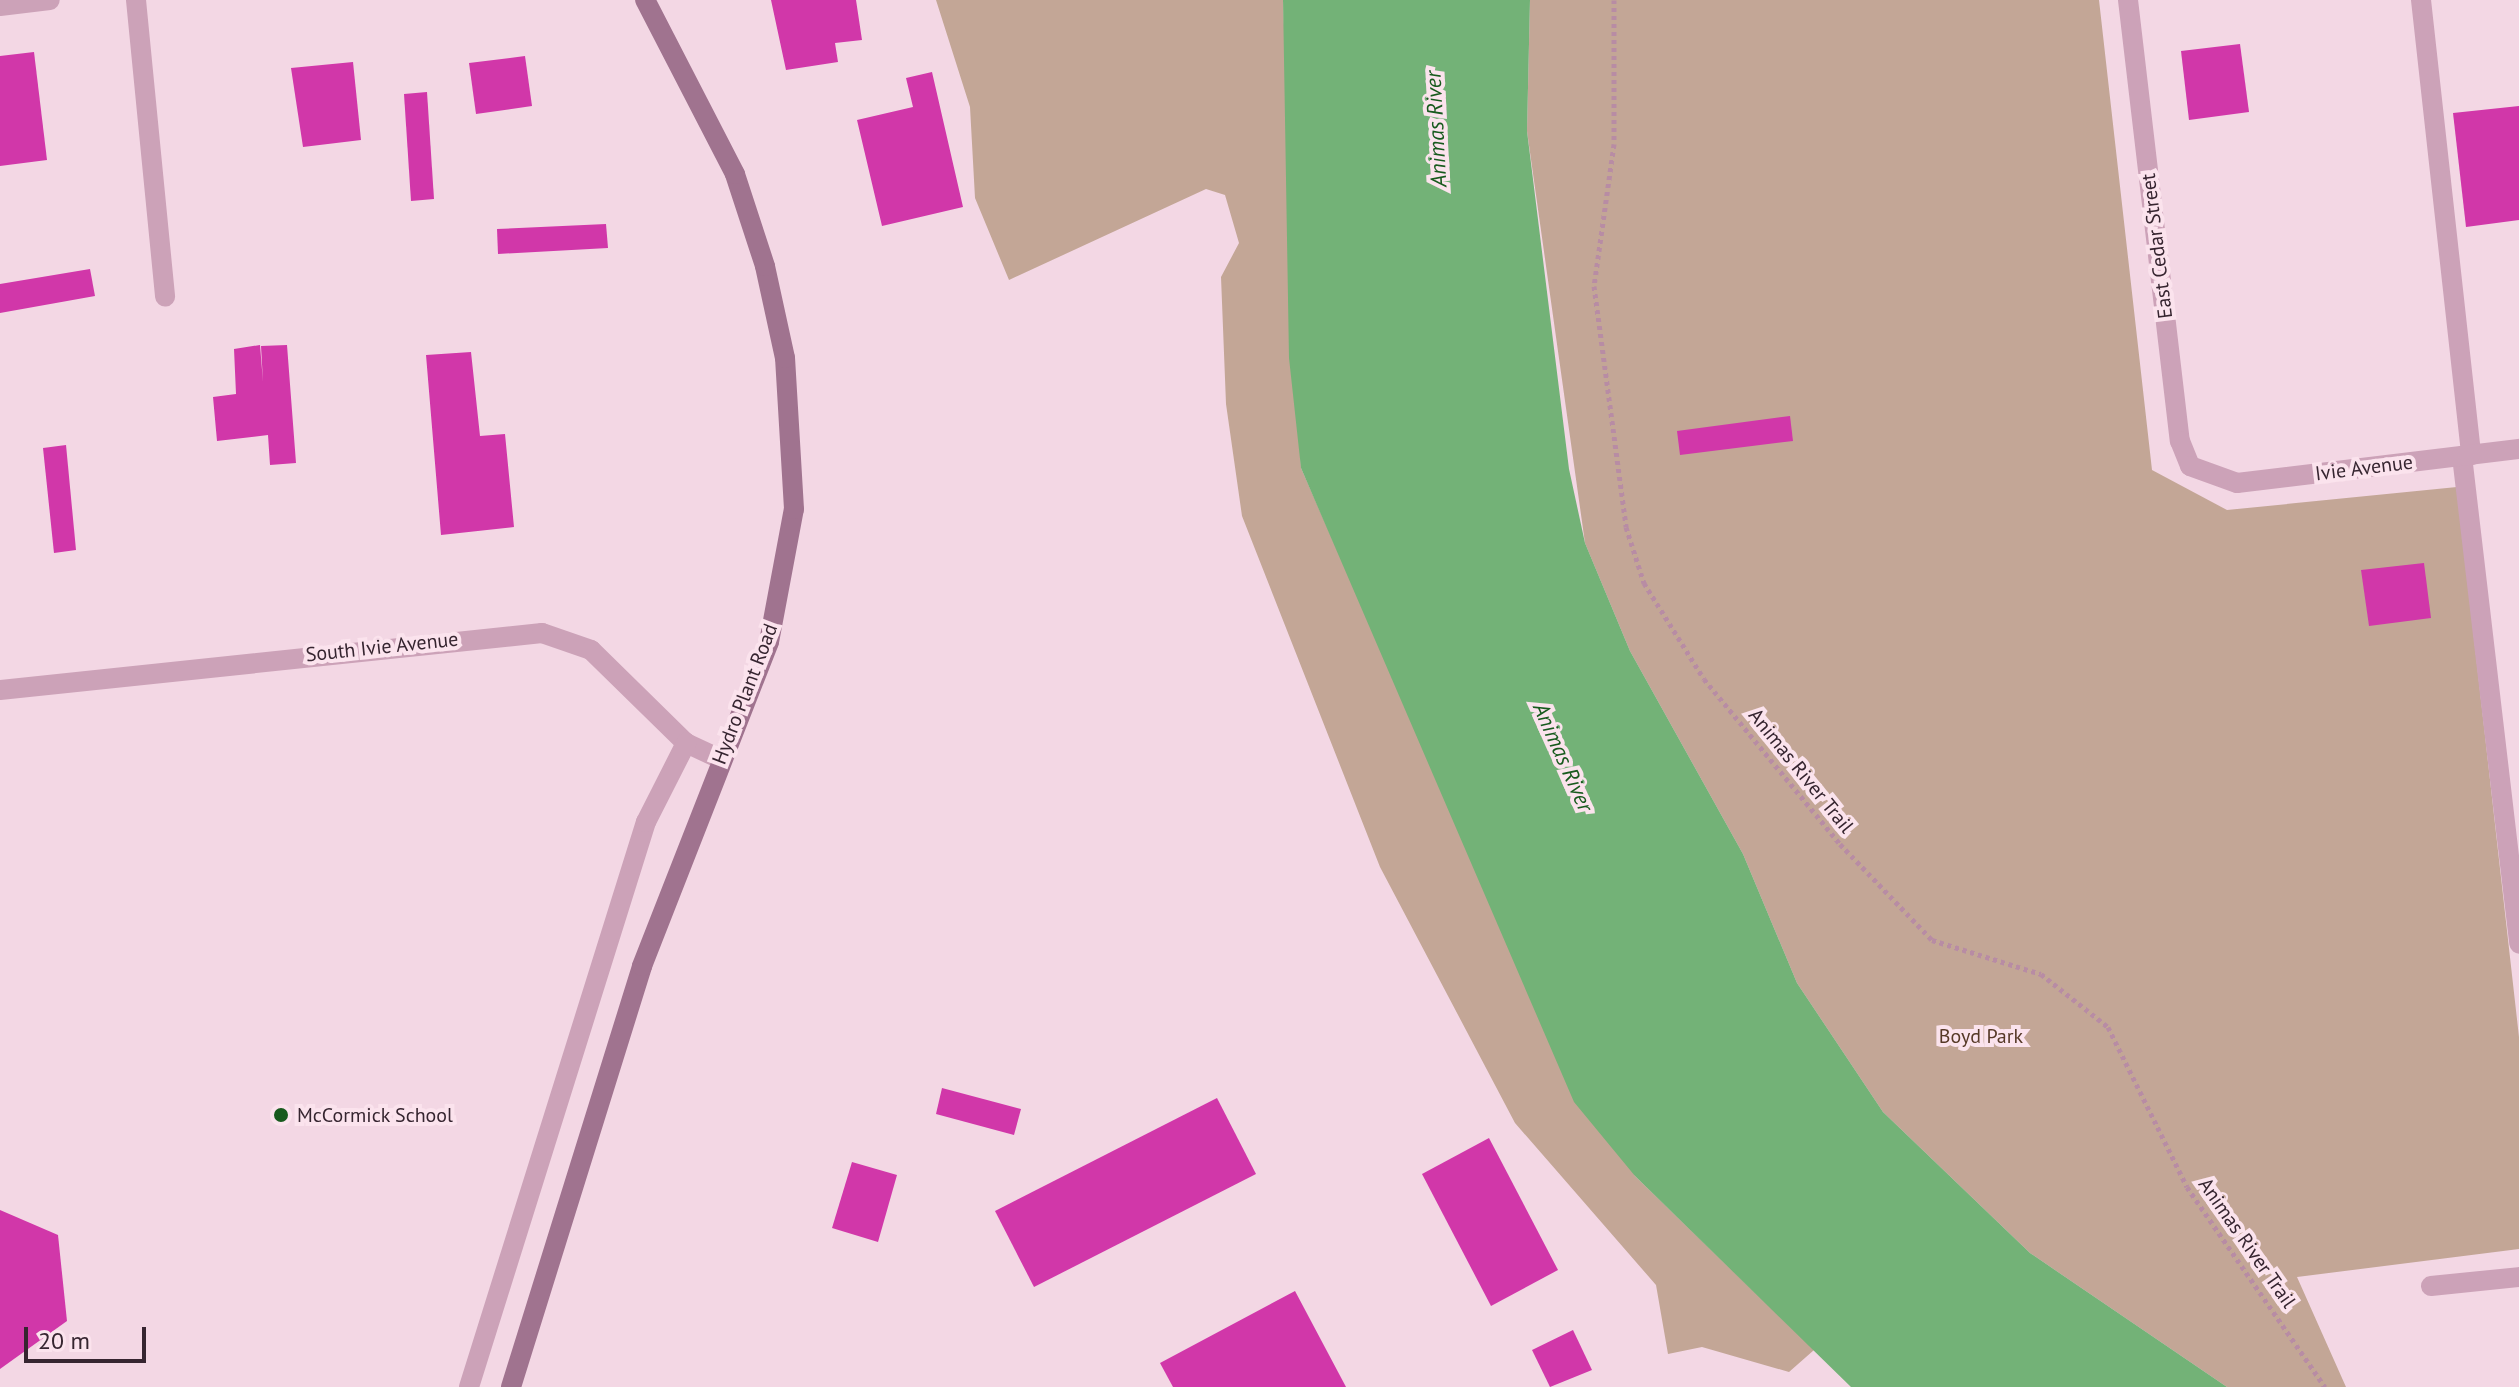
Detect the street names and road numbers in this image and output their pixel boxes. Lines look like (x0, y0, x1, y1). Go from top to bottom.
street label: East Cedar Street (2136, 172, 2178, 320)
street label: Ivie Avenue (2314, 450, 2414, 486)
street label: Hydro Plant Road (707, 620, 783, 768)
street label: South Ivie Avenue (304, 627, 460, 667)
street label: Animas River Trail (1743, 704, 1859, 838)
street label: Animas River Trail (2193, 1173, 2301, 1313)

